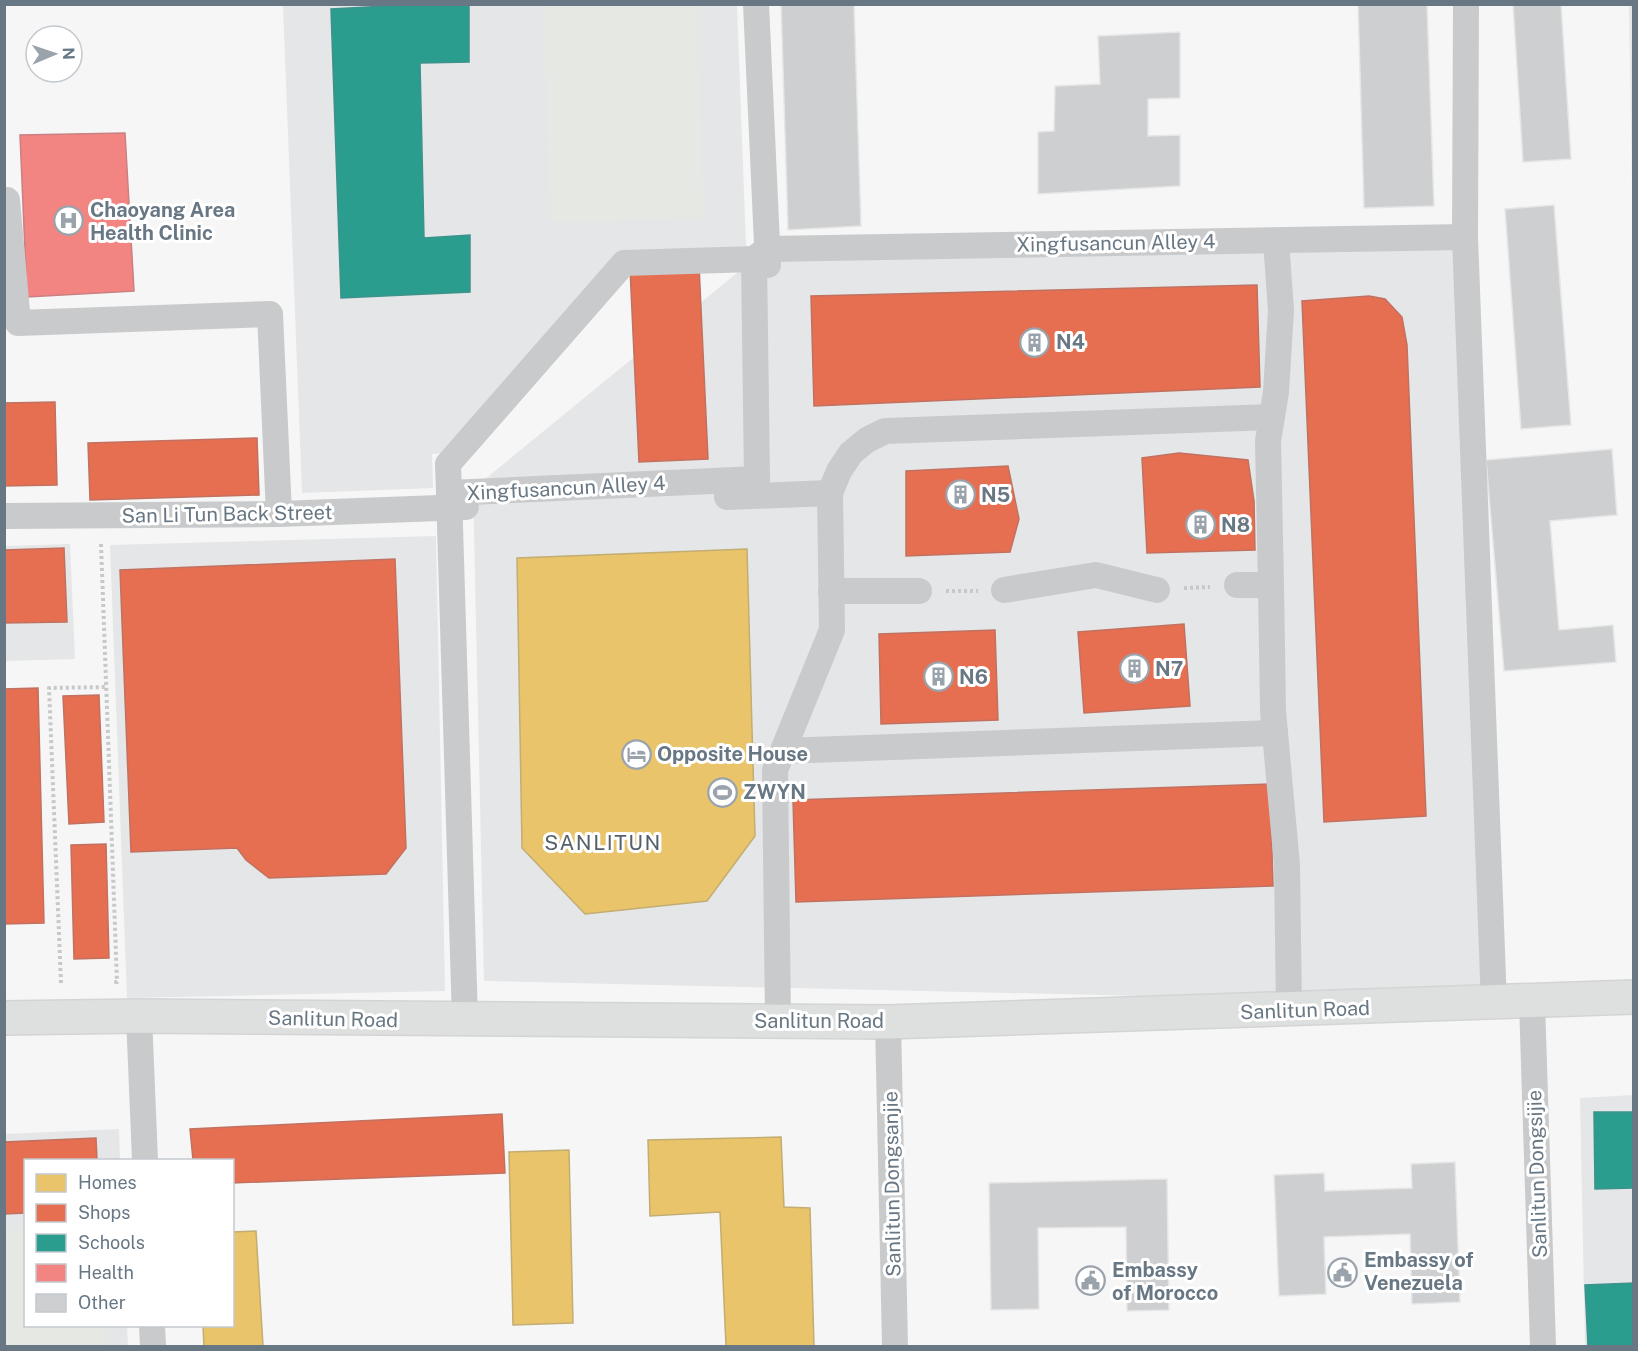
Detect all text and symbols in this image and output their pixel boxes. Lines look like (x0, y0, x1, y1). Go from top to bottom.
north arrow (24, 24, 84, 84)
text: N (59, 47, 78, 60)
place label: Chaoyang Area Health Clinic (90, 198, 235, 245)
hospital icon: Chaoyang Area Health Clinic (53, 205, 85, 237)
street label: Xingfusancun Alley 4 (1016, 229, 1216, 257)
building icon: N4 (1019, 326, 1051, 358)
place label: N4 (1056, 330, 1085, 354)
street label: Xingfusancun Alley 4 (466, 471, 666, 505)
building icon: N5 (944, 479, 976, 511)
place label: N5 (981, 483, 1010, 507)
street label: San Li Tun Back Street (121, 500, 333, 528)
building icon: N8 (1184, 509, 1216, 541)
place label: N8 (1221, 513, 1250, 537)
building icon: N7 (1118, 653, 1150, 685)
place label: N7 (1155, 657, 1183, 681)
building icon: N6 (922, 661, 954, 693)
place label: N6 (959, 665, 988, 689)
hotel icon: Opposite House (620, 738, 652, 770)
place label: Opposite House (657, 742, 808, 766)
sports icon: ZWYN (706, 776, 738, 808)
place label: ZWYN (743, 780, 806, 804)
district label: SANLITUN (544, 830, 662, 855)
street label: Sanlitun Road (1240, 996, 1370, 1024)
street label: Sanlitun Road (268, 1006, 398, 1032)
street label: Sanlitun Road (754, 1009, 884, 1033)
street label: Sanlitun Dongsijie (1522, 1090, 1552, 1258)
street label: Sanlitun Dongsanjie (878, 1091, 906, 1277)
legend (24, 1159, 234, 1327)
text: Homes (78, 1172, 137, 1193)
text: Shops (78, 1202, 130, 1223)
text: Schools (78, 1232, 145, 1253)
place label: Embassy of Venezuela (1364, 1248, 1473, 1295)
public building icon: Embassy of Venezuela (1327, 1256, 1359, 1288)
place label: Embassy of Morocco (1112, 1258, 1218, 1305)
text: Health (78, 1262, 134, 1283)
public building icon: Embassy of Morocco (1075, 1265, 1107, 1297)
text: Other (78, 1292, 126, 1313)

